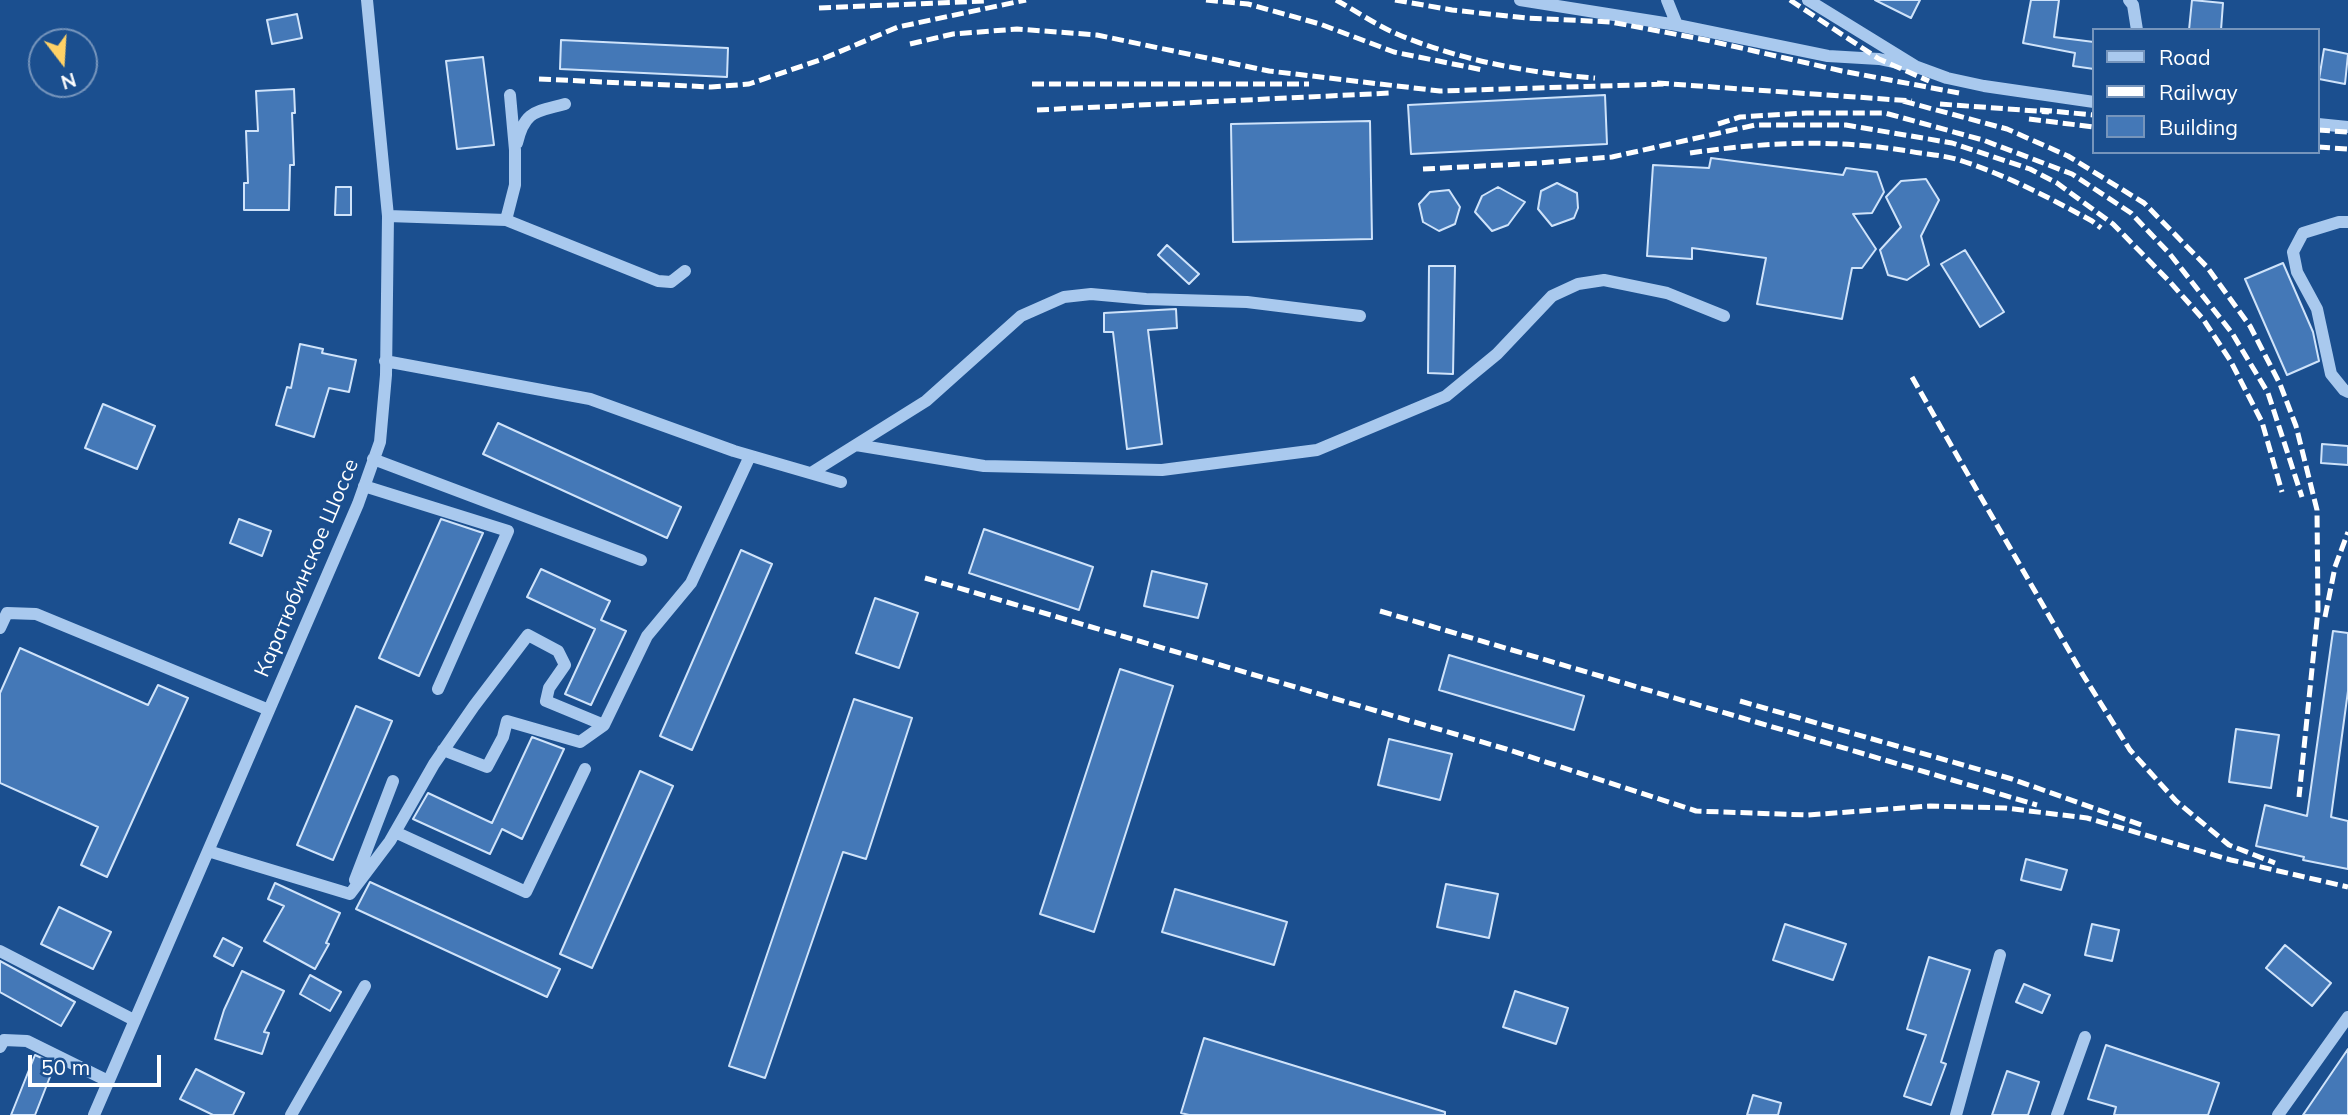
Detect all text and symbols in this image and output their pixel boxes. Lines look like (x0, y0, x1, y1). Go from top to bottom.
north arrow (28, 28, 98, 98)
legend (2092, 28, 2320, 154)
text: Road (2159, 44, 2210, 70)
text: N (58, 68, 79, 95)
text: Railway (2159, 79, 2238, 105)
text: Building (2159, 114, 2238, 140)
street label: Каратюбинское Шоссе (250, 455, 364, 681)
scale bar (32, 1042, 164, 1086)
text: 50 m (41, 1054, 90, 1080)

